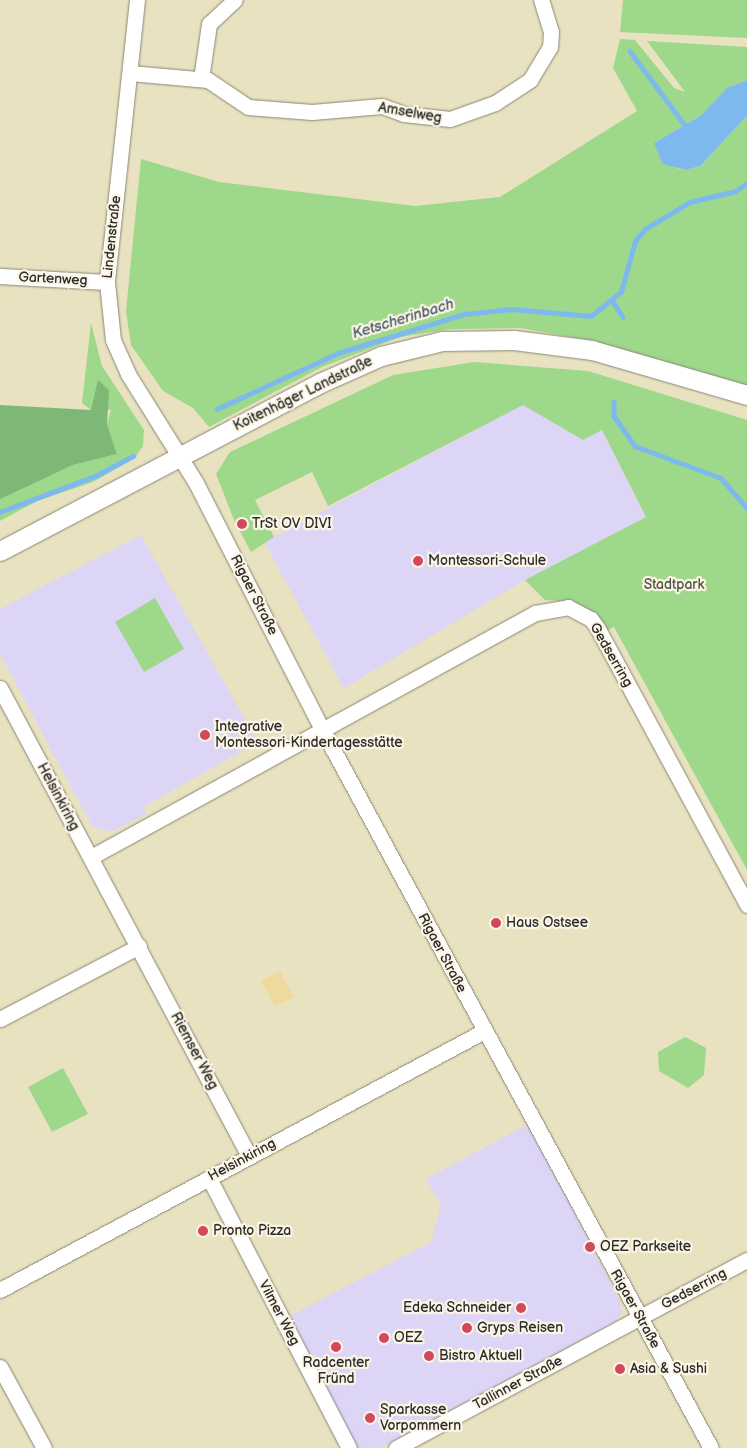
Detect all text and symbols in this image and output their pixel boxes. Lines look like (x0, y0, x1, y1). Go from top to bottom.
street label: Amselweg (377, 99, 443, 127)
street label: Lindenstraße (99, 195, 125, 279)
street label: Gartenweg (18, 269, 88, 289)
water label: Ketscherinbach (350, 295, 456, 343)
street label: Koitenhäger Landstraße (231, 353, 375, 435)
place label: TrSt OV DIVI (252, 516, 332, 532)
marker: TrSt OV DIVI (236, 518, 248, 530)
street label: Rigaer Straße (227, 552, 281, 638)
place label: Montessori-Schule (428, 553, 546, 569)
marker: Montessori-Schule (412, 555, 424, 567)
park label: Stadtpark (644, 577, 704, 593)
street label: Gedserring (586, 620, 636, 690)
place label: Integrative Montessori-Kindertagesstätte (215, 719, 402, 752)
marker: Integrative Montessori-Kindertagesstätte (199, 729, 211, 741)
street label: Helsinkiring (33, 760, 83, 834)
street label: Rigaer Straße (414, 910, 470, 996)
place label: Haus Ostsee (506, 915, 588, 931)
marker: Haus Ostsee (490, 917, 502, 929)
street label: Riemser Weg (167, 1009, 221, 1093)
street label: Helsinkiring (205, 1135, 279, 1185)
place label: Pronto Pizza (213, 1223, 291, 1239)
marker: Pronto Pizza (197, 1225, 209, 1237)
place label: OEZ Parkseite (600, 1239, 691, 1255)
marker: OEZ Parkseite (584, 1241, 596, 1253)
street label: Gedserring (659, 1265, 729, 1313)
street label: Rigaer Straße (606, 1266, 664, 1352)
street label: Vilmer Weg (255, 1277, 303, 1349)
place label: Edeka Schneider (403, 1300, 511, 1316)
marker: Edeka Schneider (515, 1302, 527, 1314)
place label: Gryps Reisen (477, 1320, 563, 1336)
marker: Gryps Reisen (461, 1322, 473, 1334)
place label: OEZ (394, 1330, 422, 1346)
marker: OEZ (378, 1332, 390, 1344)
marker: Radcenter Fründ (330, 1341, 342, 1353)
place label: Bistro Aktuell (439, 1348, 522, 1364)
marker: Bistro Aktuell (423, 1350, 435, 1362)
street label: Tallinner Straße (470, 1352, 566, 1414)
place label: Radcenter Fründ (303, 1355, 369, 1388)
place label: Asia & Sushi (630, 1361, 707, 1377)
marker: Asia & Sushi (614, 1363, 626, 1375)
place label: Sparkasse Vorpommern (380, 1402, 461, 1434)
marker: Sparkasse Vorpommern (364, 1412, 376, 1424)

